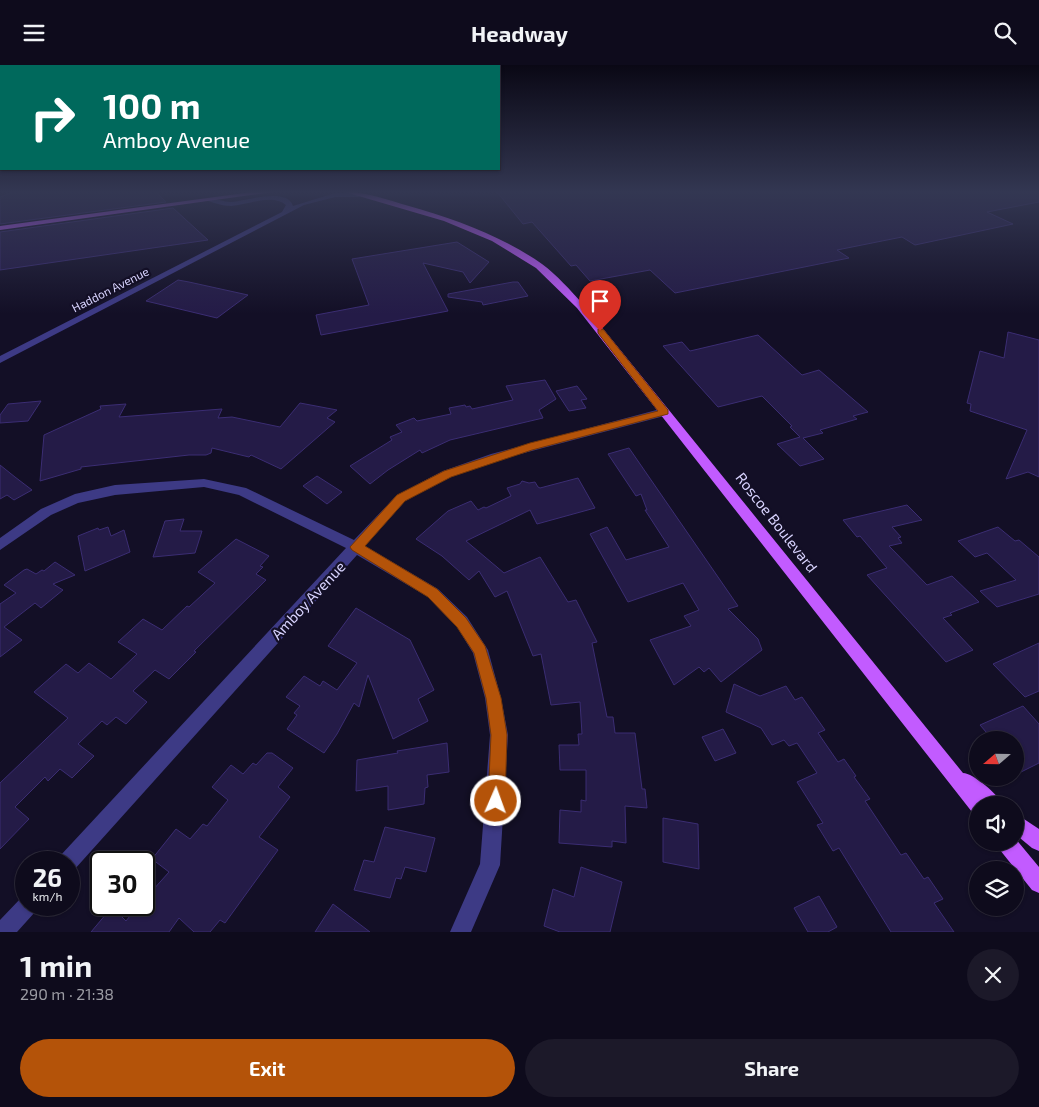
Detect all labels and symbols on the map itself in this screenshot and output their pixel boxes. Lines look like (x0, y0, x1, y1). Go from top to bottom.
street label: Haddon Avenue (69, 264, 151, 314)
pin (579, 280, 621, 331)
street label: Roscoe Boulevard (732, 468, 822, 576)
street label: Amboy Avenue (267, 557, 349, 643)
north arrow (969, 731, 1024, 786)
position arrow (469, 774, 521, 826)
speed limit sign: 30 (90, 851, 155, 916)

